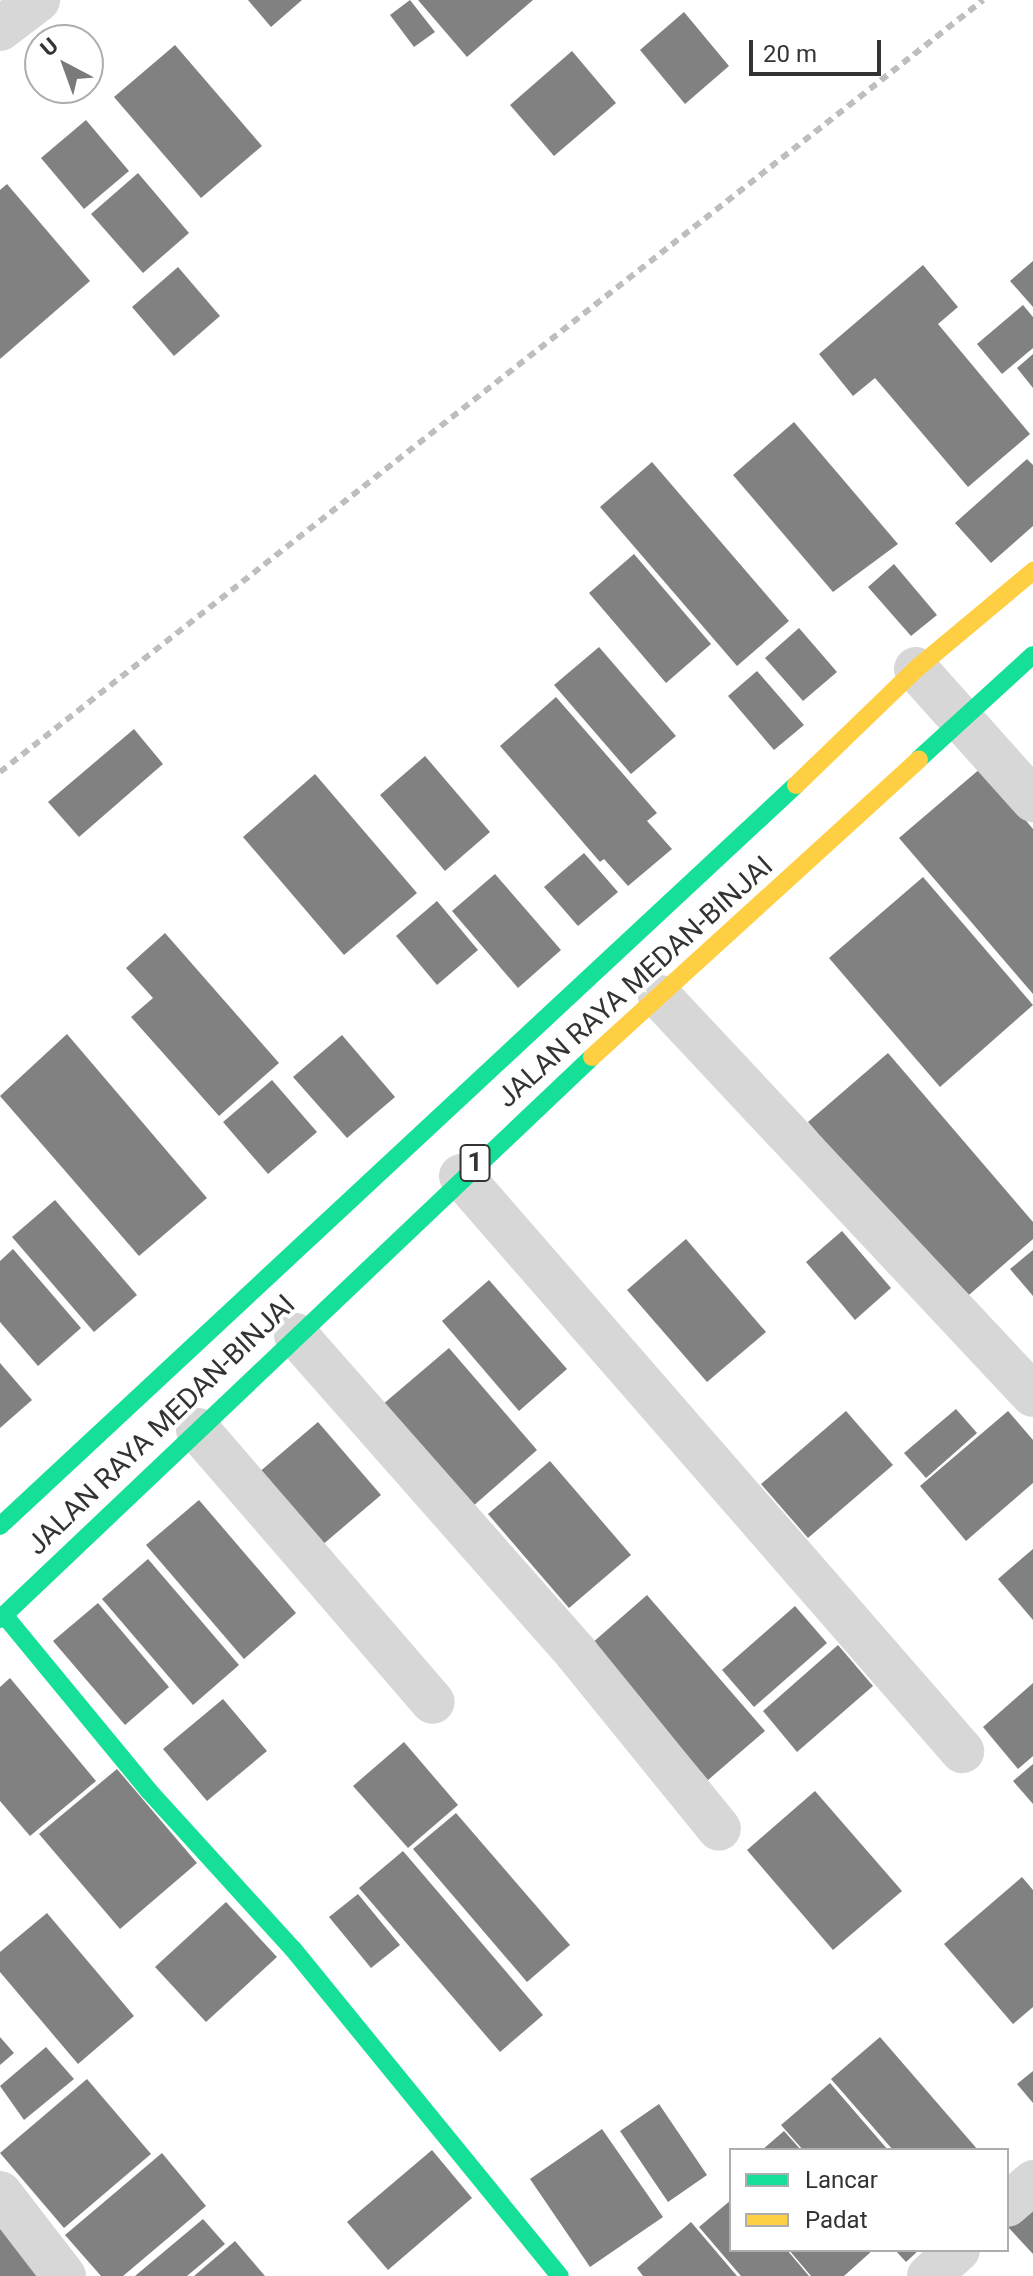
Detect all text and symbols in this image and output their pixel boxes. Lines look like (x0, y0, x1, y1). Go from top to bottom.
north arrow (24, 24, 104, 104)
scale bar (753, 24, 885, 74)
text: U (36, 33, 63, 61)
text: 20 m (763, 40, 817, 68)
street label: JALAN RAYA MEDAN-BINJAI (490, 849, 780, 1115)
road number: 1 (459, 1141, 491, 1185)
street label: JALAN RAYA MEDAN-BINJAI (20, 1288, 302, 1562)
legend (729, 2148, 1009, 2252)
text: Lancar (805, 2166, 878, 2194)
text: Padat (805, 2206, 868, 2234)

